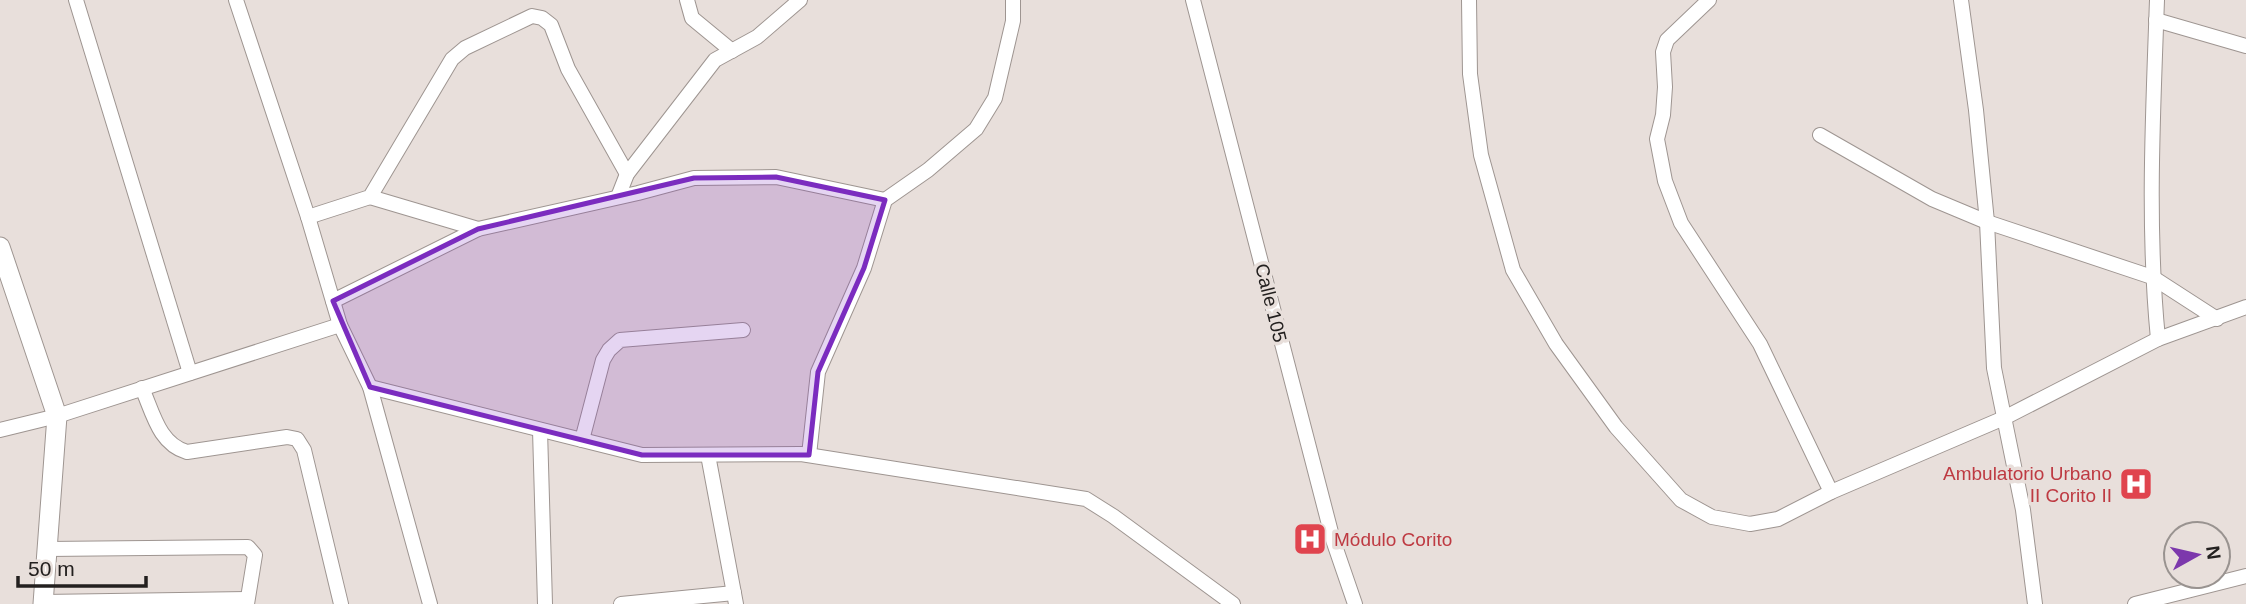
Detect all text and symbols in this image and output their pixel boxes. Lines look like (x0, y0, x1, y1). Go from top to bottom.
street label: Calle 105 (1251, 262, 1291, 344)
place label: Ambulatorio Urbano II Corito II (1943, 463, 2112, 506)
hospital icon: Ambulatorio Urbano II Corito II (2117, 465, 2155, 503)
hospital icon: Módulo Corito (1291, 520, 1329, 558)
north arrow (2162, 520, 2232, 590)
place label: Módulo Corito (1334, 529, 1452, 550)
scale bar (18, 544, 145, 588)
text: N (2202, 544, 2225, 561)
text: 50 m (28, 557, 75, 580)

